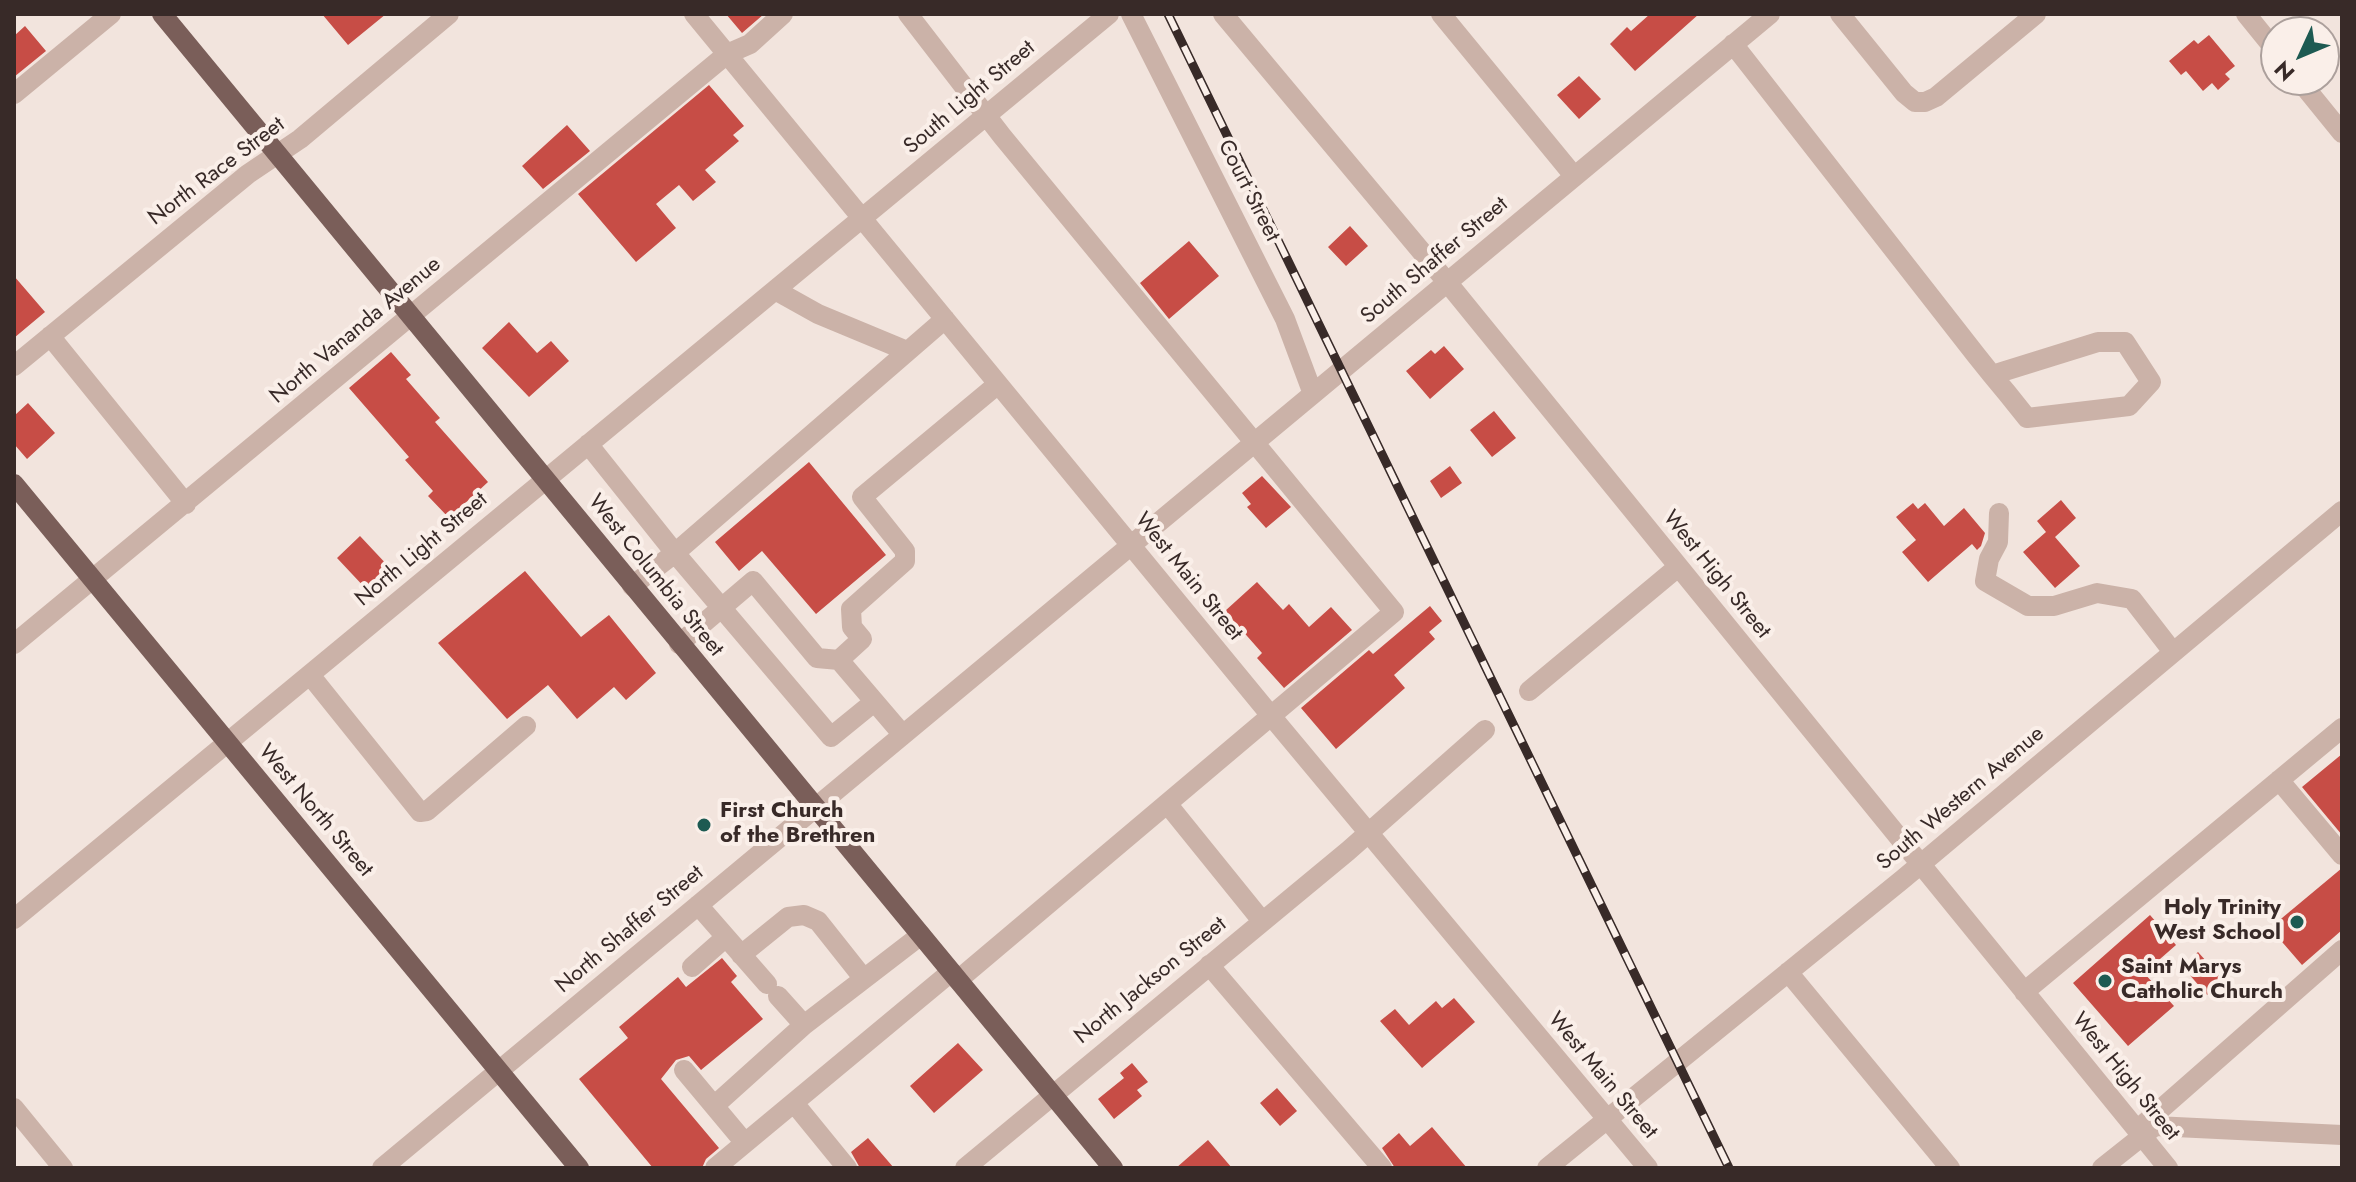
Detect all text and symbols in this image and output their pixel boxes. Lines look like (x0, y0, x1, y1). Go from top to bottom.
north arrow (2260, 16, 2340, 96)
street label: South Light Street (899, 35, 1041, 161)
text: N (2267, 54, 2302, 89)
street label: North Race Street (144, 112, 290, 232)
street label: Court Street (1211, 136, 1285, 246)
street label: South Shaffer Street (1356, 192, 1514, 330)
street label: North Vananda Avenue (265, 252, 447, 410)
street label: North Light Street (351, 487, 493, 613)
street label: West Columbia Street (582, 490, 728, 662)
street label: West High Street (1656, 506, 1776, 644)
street label: West Main Street (1128, 508, 1248, 646)
street label: South Western Avenue (1872, 721, 2050, 877)
street label: West North Street (252, 739, 378, 883)
place label: First Church of the Brethren (720, 799, 875, 850)
marker: First Church of the Brethren (695, 816, 713, 834)
street label: North Shaffer Street (551, 861, 709, 999)
place label: Holy Trinity West School (2154, 896, 2281, 948)
street label: North Jackson Street (1070, 912, 1232, 1050)
marker: Holy Trinity West School (2288, 913, 2306, 931)
place label: Saint Marys Catholic Church (2121, 955, 2283, 1006)
marker: Saint Marys Catholic Church (2096, 972, 2114, 990)
street label: West Main Street (1541, 1007, 1663, 1145)
street label: West High Street (2065, 1008, 2185, 1146)

